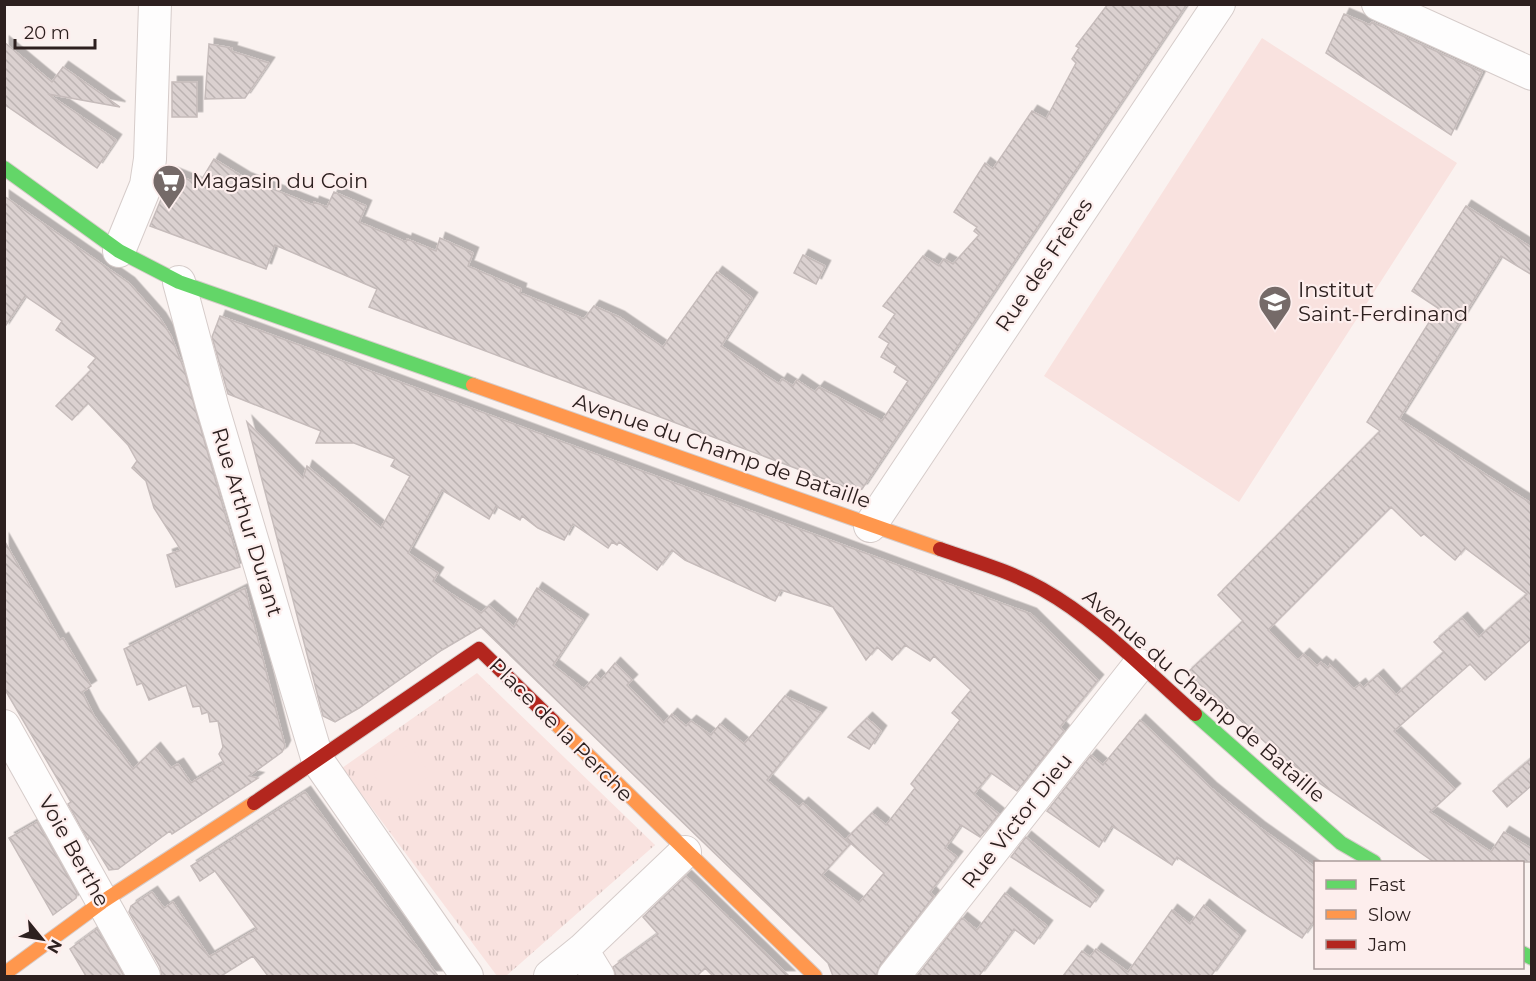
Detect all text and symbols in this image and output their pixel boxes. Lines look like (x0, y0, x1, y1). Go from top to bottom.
scale bar (15, 12, 94, 50)
text: 20 m (24, 22, 70, 44)
supermarket icon: Magasin du Coin (151, 163, 187, 210)
place label: Magasin du Coin (192, 168, 368, 193)
street label: Rue des Frères (990, 193, 1097, 336)
place label: Institut Saint-Ferdinand (1298, 277, 1468, 326)
school or university icon: Institut Saint-Ferdinand (1257, 284, 1293, 331)
street label: Avenue du Champ de Bataille (570, 388, 874, 513)
street label: Rue Arthur Durant (207, 424, 288, 619)
street label: Avenue du Champ de Bataille (1078, 584, 1331, 808)
street label: Place de la Perche (484, 653, 638, 807)
street label: Rue Victor Dieu (956, 748, 1077, 893)
street label: Voie Berthe (34, 791, 115, 911)
legend (1314, 861, 1524, 969)
text: Fast (1368, 874, 1406, 896)
text: Slow (1368, 904, 1411, 926)
north arrow (12, 909, 72, 969)
text: Jam (1367, 934, 1407, 956)
text: N (43, 936, 66, 957)

